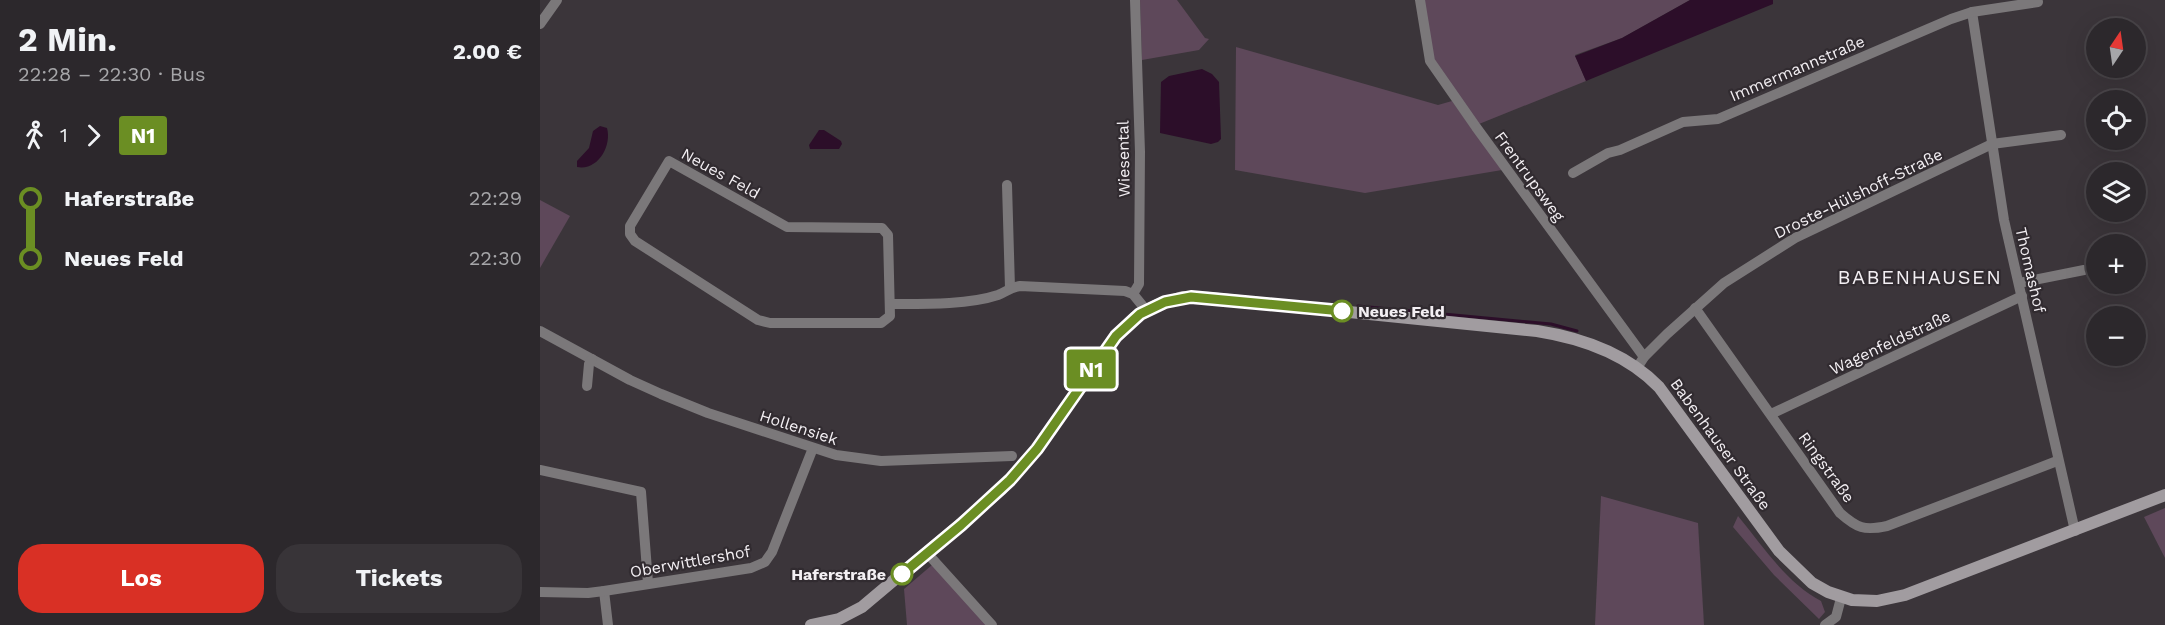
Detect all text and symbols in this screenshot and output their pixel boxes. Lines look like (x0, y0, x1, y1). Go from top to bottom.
north arrow (2086, 18, 2146, 78)
map controls (2086, 18, 2146, 366)
text: 2 Min. (18, 20, 117, 59)
street label: Immermannstraße (1727, 31, 1867, 105)
text: 2.00 € (453, 39, 522, 64)
text: 22:28 – 22:30 · Bus (18, 62, 206, 86)
button: locate (2086, 90, 2146, 150)
icon: walk (18, 119, 51, 152)
icon: forward (77, 119, 110, 152)
street label: Wiesental (1113, 120, 1134, 198)
text: 1 (60, 123, 68, 147)
text: N1 (131, 123, 155, 148)
street label: Frentrupsweg (1491, 128, 1569, 225)
street label: Neues Feld (678, 144, 763, 203)
street label: Droste-Hülshoff-Straße (1771, 144, 1945, 242)
button: layers (2086, 162, 2146, 222)
text: Haferstraße (64, 186, 194, 211)
text: 22:29 (469, 186, 522, 210)
street label: Thomashof (2011, 225, 2050, 315)
button: + (2086, 234, 2146, 294)
text: Neues Feld (64, 246, 183, 271)
text: 22:30 (469, 246, 522, 270)
district label: BABENHAUSEN (1838, 265, 2002, 289)
marker: Neues Feld (1331, 300, 1353, 322)
place label: Neues Feld (1358, 302, 1445, 321)
street label: Wagenfeldstraße (1827, 306, 1954, 379)
button: − (2086, 306, 2146, 366)
line badge: N1 (1064, 350, 1118, 388)
text: N1 (1079, 357, 1103, 382)
street label: Babenhauser Straße (1666, 375, 1775, 514)
street label: Hollensiek (757, 406, 840, 449)
street label: Ringstraße (1795, 428, 1859, 506)
street label: Oberwittlershof (628, 541, 753, 581)
button: Los (18, 544, 264, 613)
button: Tickets (276, 544, 522, 613)
marker: Haferstraße (891, 563, 913, 585)
place label: Haferstraße (791, 565, 886, 584)

